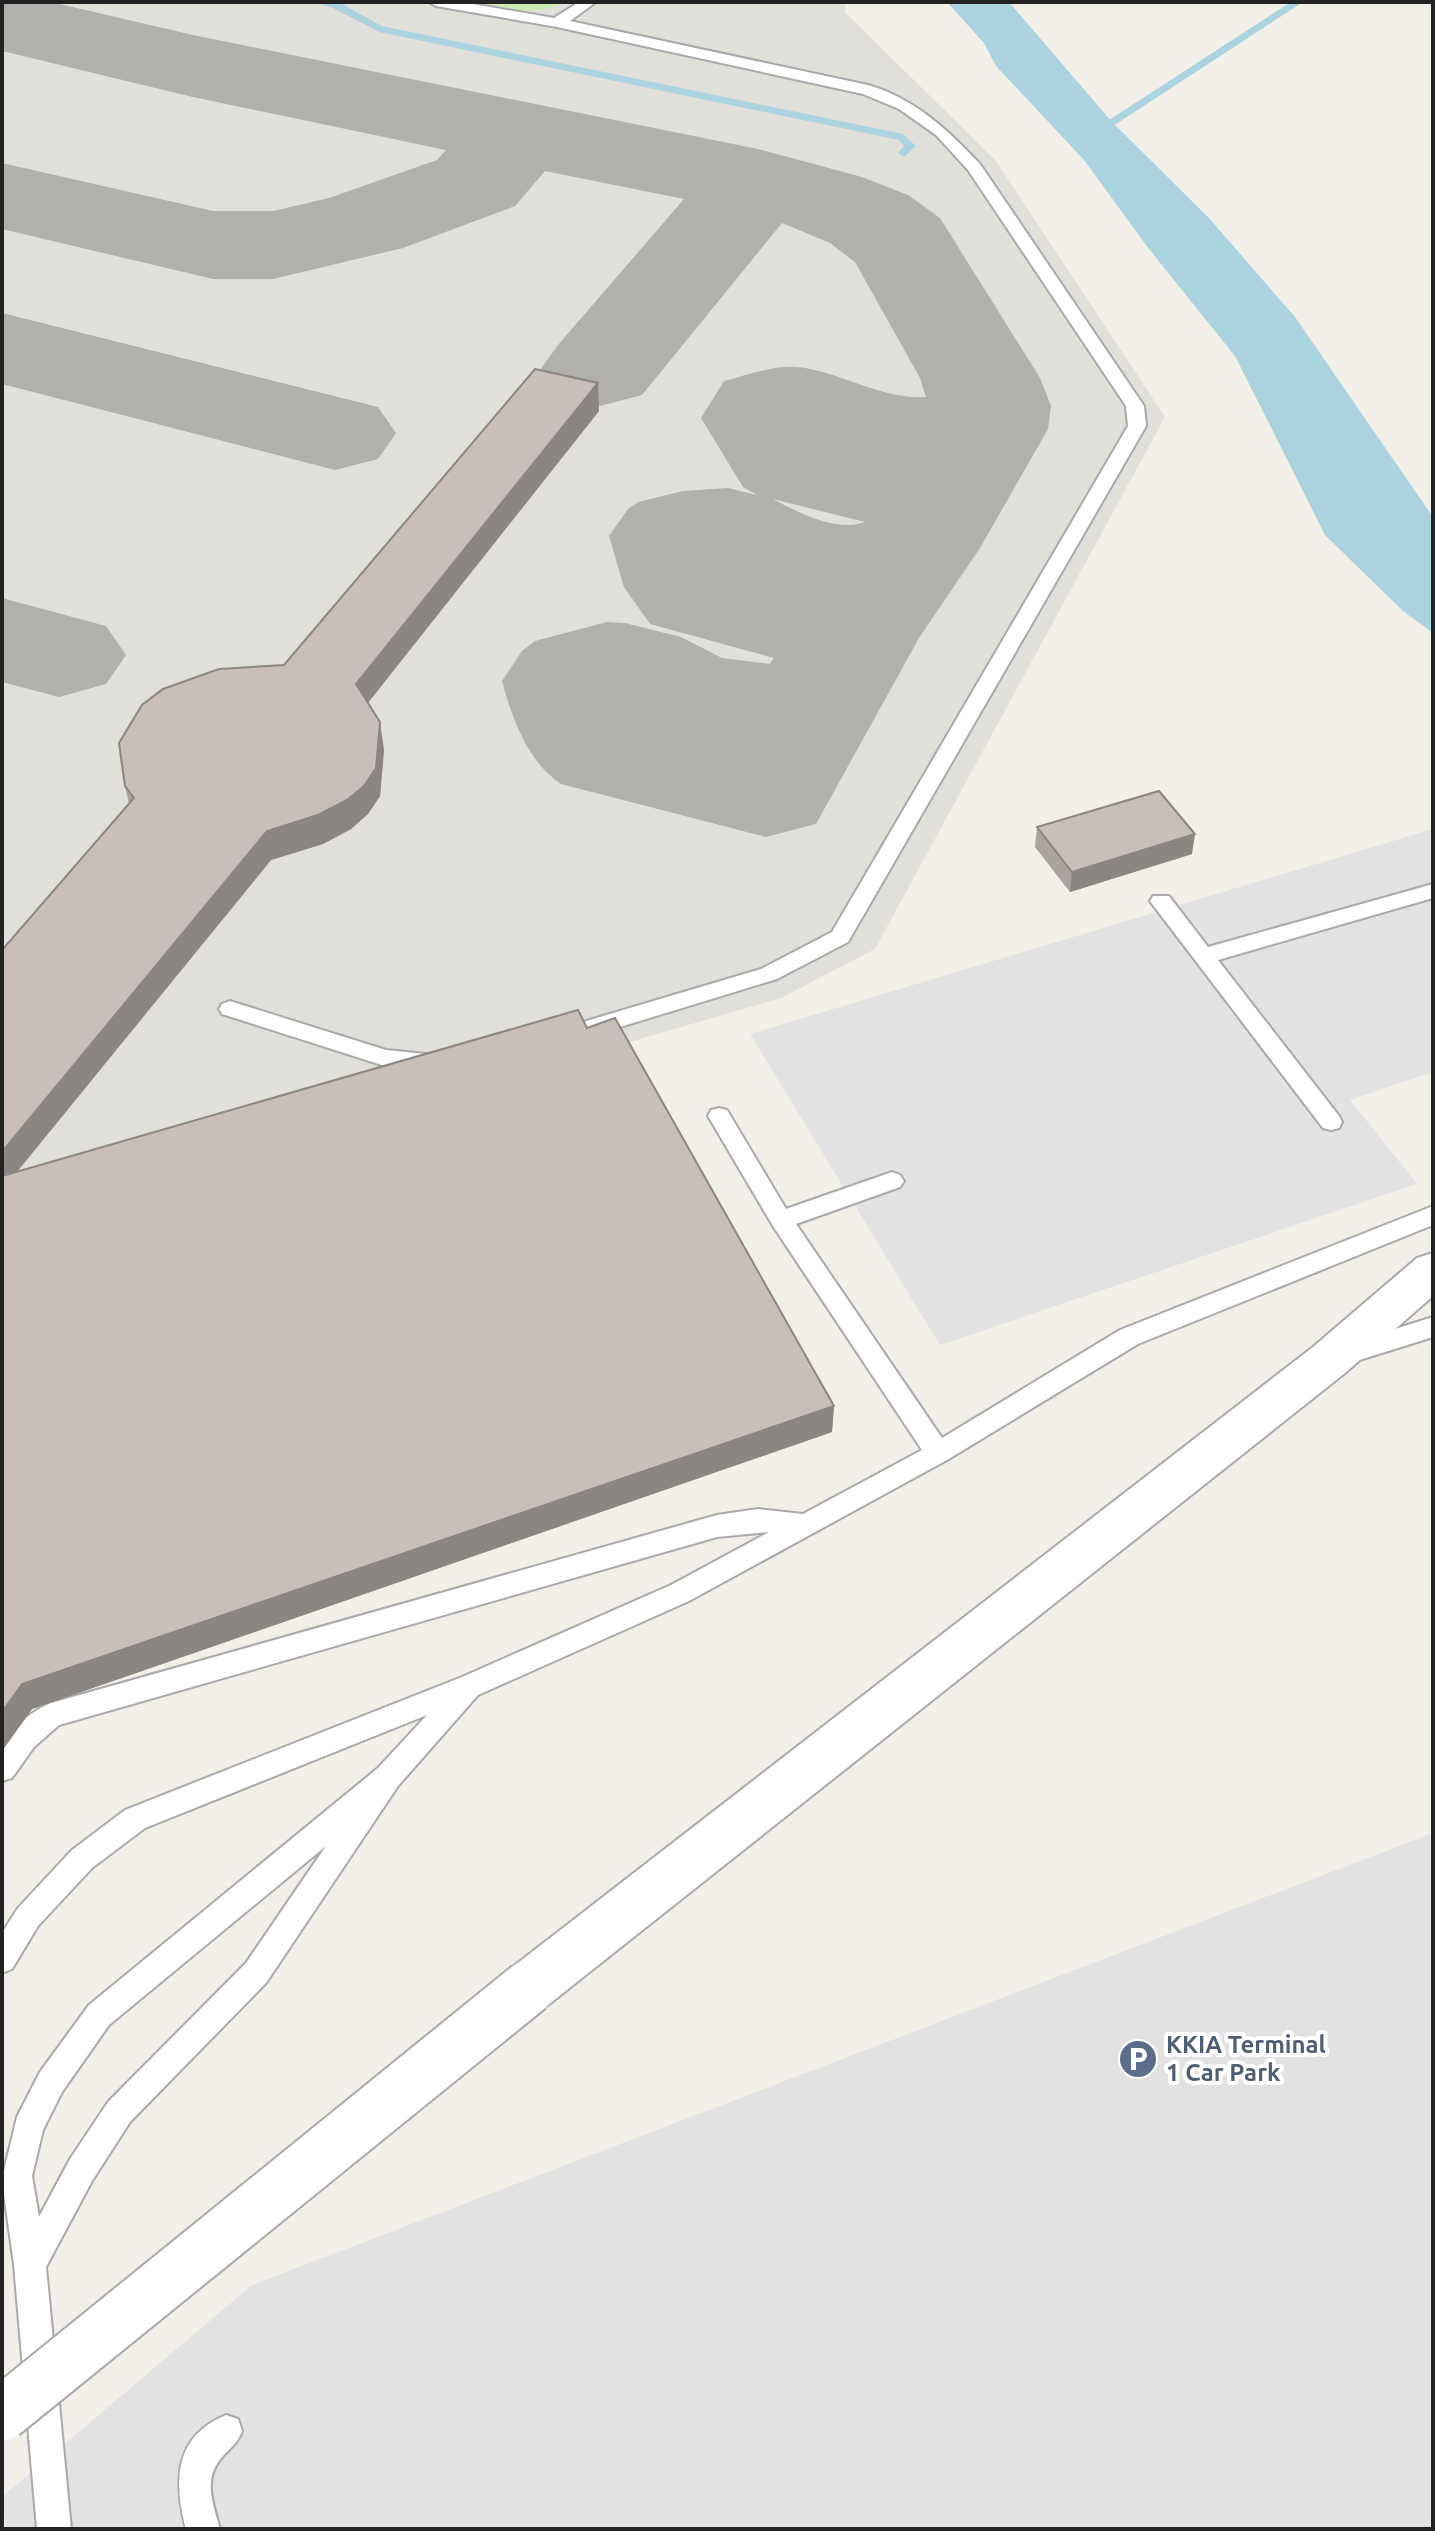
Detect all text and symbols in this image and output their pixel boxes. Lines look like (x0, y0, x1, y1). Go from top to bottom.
place label: KKIA Terminal 1 Car Park (1166, 2031, 1326, 2086)
parking icon: KKIA Terminal 1 Car Park (1117, 2038, 1159, 2080)

